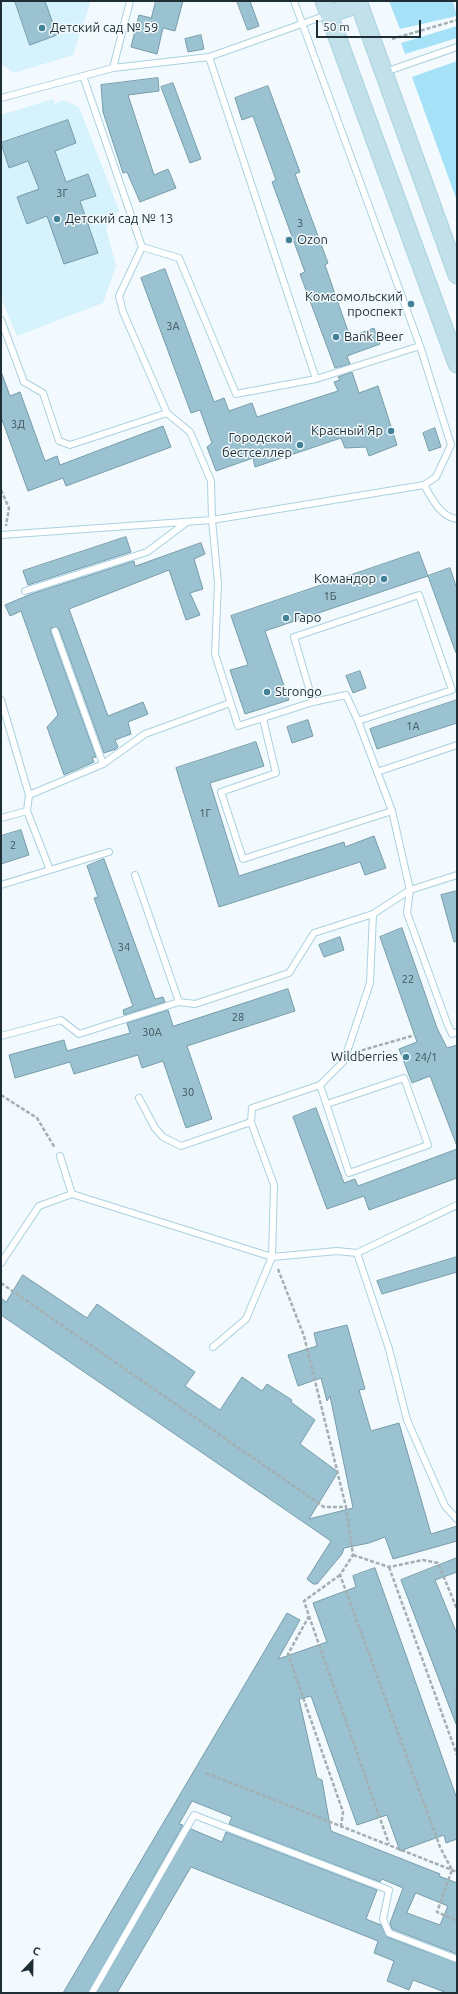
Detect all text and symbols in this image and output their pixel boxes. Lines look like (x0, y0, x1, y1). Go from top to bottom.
scale bar (318, 12, 423, 38)
place label: Детский сад № 59 (50, 20, 158, 36)
text: 50 m (323, 20, 350, 33)
marker: Детский сад № 59 (37, 23, 47, 33)
house number: 3Г (56, 186, 68, 200)
place label: Детский сад № 13 (65, 211, 173, 227)
marker: Детский сад № 13 (52, 214, 62, 224)
house number: 3 (297, 216, 303, 230)
place label: Ozon (297, 232, 328, 248)
marker: Ozon (284, 235, 294, 245)
place label: Комсомольский проспект (305, 289, 403, 320)
marker: Комсомольский проспект (406, 299, 416, 309)
house number: 3А (166, 319, 180, 333)
place label: Bank Beer (344, 329, 403, 345)
marker: Bank Beer (331, 332, 341, 342)
house number: 3Д (11, 417, 25, 431)
place label: Красный Яр (311, 423, 383, 439)
marker: Красный Яр (386, 426, 396, 436)
place label: Городской бестселлер (222, 430, 292, 461)
marker: Городской бестселлер (295, 440, 305, 450)
place label: Командор (314, 571, 376, 587)
marker: Командор (379, 574, 389, 584)
house number: 1Б (324, 589, 336, 603)
place label: Гаро (294, 610, 321, 626)
marker: Гаро (281, 613, 291, 623)
place label: Strongo (275, 684, 322, 700)
marker: Strongo (262, 687, 272, 697)
house number: 1А (406, 719, 420, 733)
house number: 1Г (199, 806, 211, 820)
house number: 2 (10, 838, 16, 852)
house number: 34 (118, 940, 130, 954)
house number: 22 (402, 972, 414, 986)
house number: 28 (232, 1010, 244, 1024)
house number: 30А (142, 1025, 162, 1039)
place label: Wildberries (331, 1049, 398, 1065)
house number: 24/1 (415, 1050, 437, 1064)
marker: Wildberries (401, 1052, 411, 1062)
house number: 30 (182, 1085, 194, 1099)
north arrow (12, 1942, 52, 1982)
text: С (31, 1944, 42, 1958)

